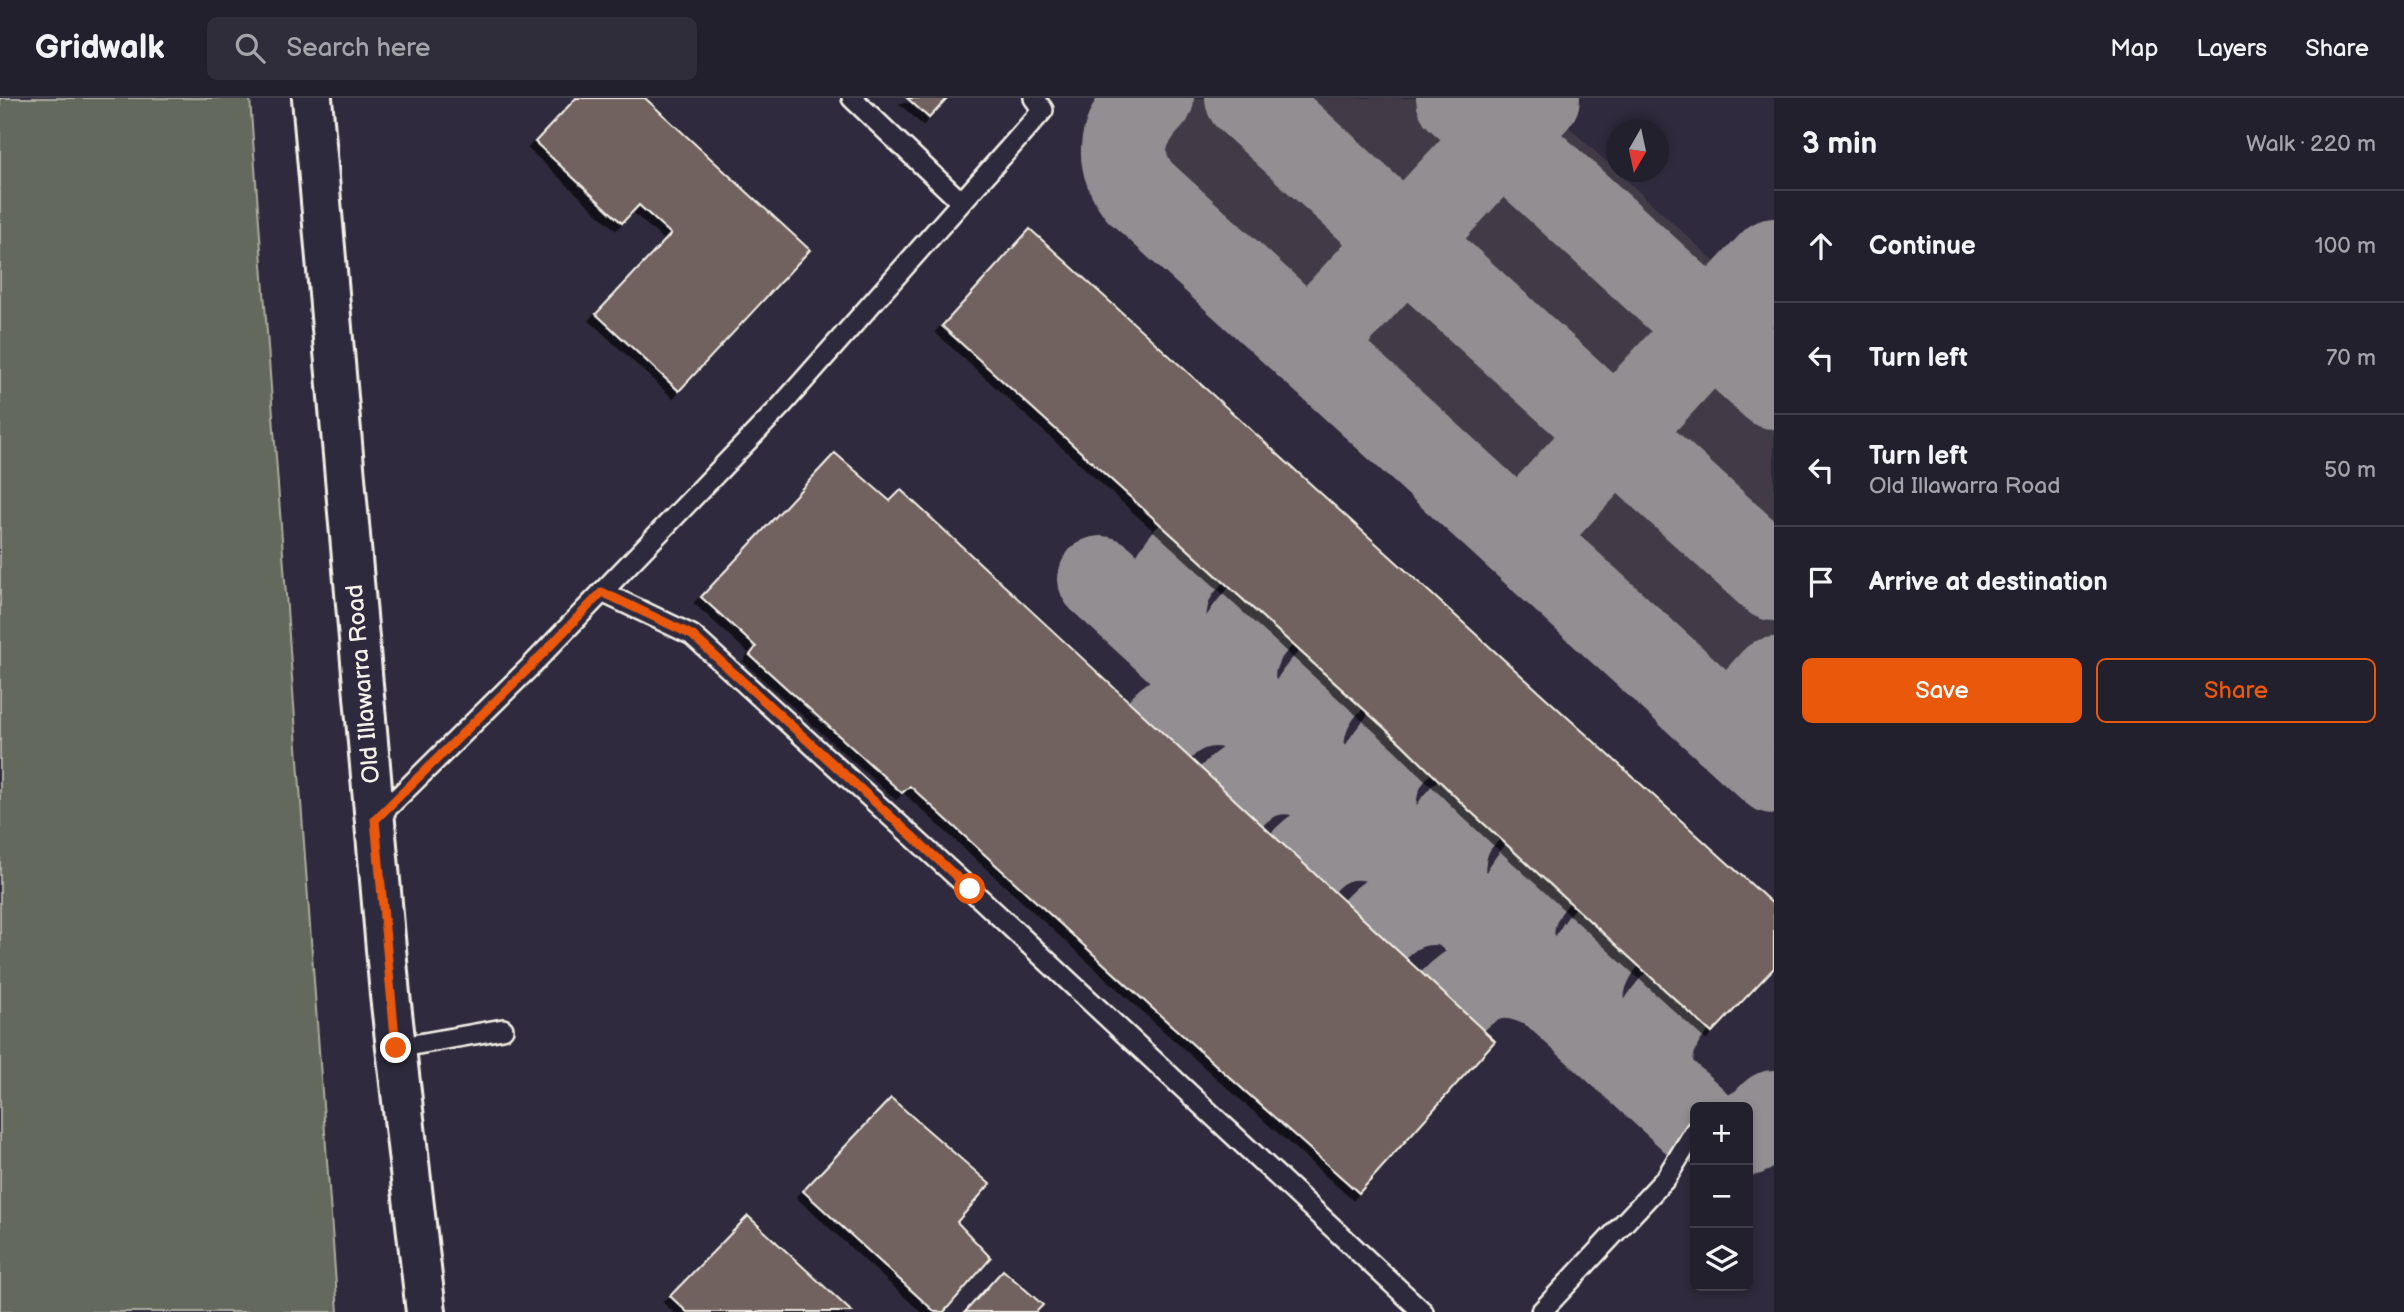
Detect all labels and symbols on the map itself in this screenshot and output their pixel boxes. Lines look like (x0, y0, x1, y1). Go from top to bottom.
north arrow (1606, 119, 1669, 182)
street label: Old Illawarra Road (340, 583, 386, 785)
route start (954, 873, 985, 904)
route end (380, 1032, 411, 1063)

